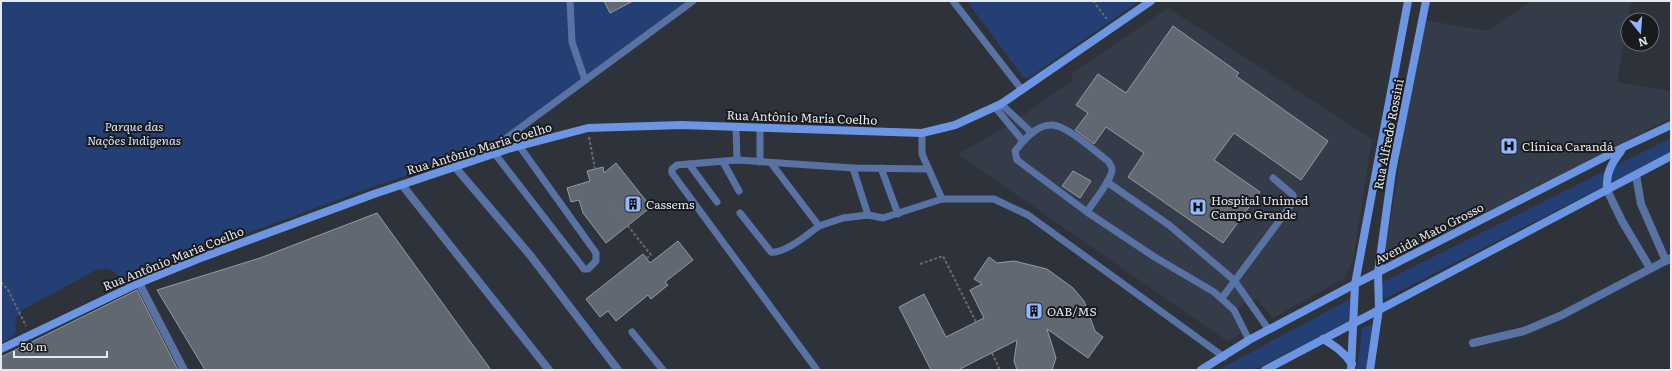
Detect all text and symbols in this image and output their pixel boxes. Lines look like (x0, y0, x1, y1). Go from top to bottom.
north arrow (1620, 12, 1660, 52)
text: N (1636, 34, 1650, 52)
street label: Rua Alfredo Rossini (1368, 77, 1408, 191)
street label: Rua Antônio Maria Coelho (726, 105, 878, 129)
park label: Parque das Nações Indígenas (87, 117, 181, 149)
street label: Rua Antônio Maria Coelho (404, 117, 554, 179)
hospital icon: Clínica Carandá (1499, 136, 1519, 156)
place label: Clínica Carandá (1522, 137, 1614, 155)
place label: Hospital Unimed Campo Grande (1211, 191, 1309, 223)
building icon: Cassems (623, 194, 643, 214)
place label: Cassems (646, 195, 695, 213)
hospital icon: Hospital Unimed Campo Grande (1188, 197, 1208, 217)
street label: Avenida Mato Grosso (1371, 198, 1487, 268)
street label: Rua Antônio Maria Coelho (100, 221, 246, 295)
building icon: OAB/MS (1024, 301, 1044, 321)
place label: OAB/MS (1047, 302, 1097, 320)
scale bar (14, 333, 107, 359)
text: 50 m (20, 337, 47, 355)

